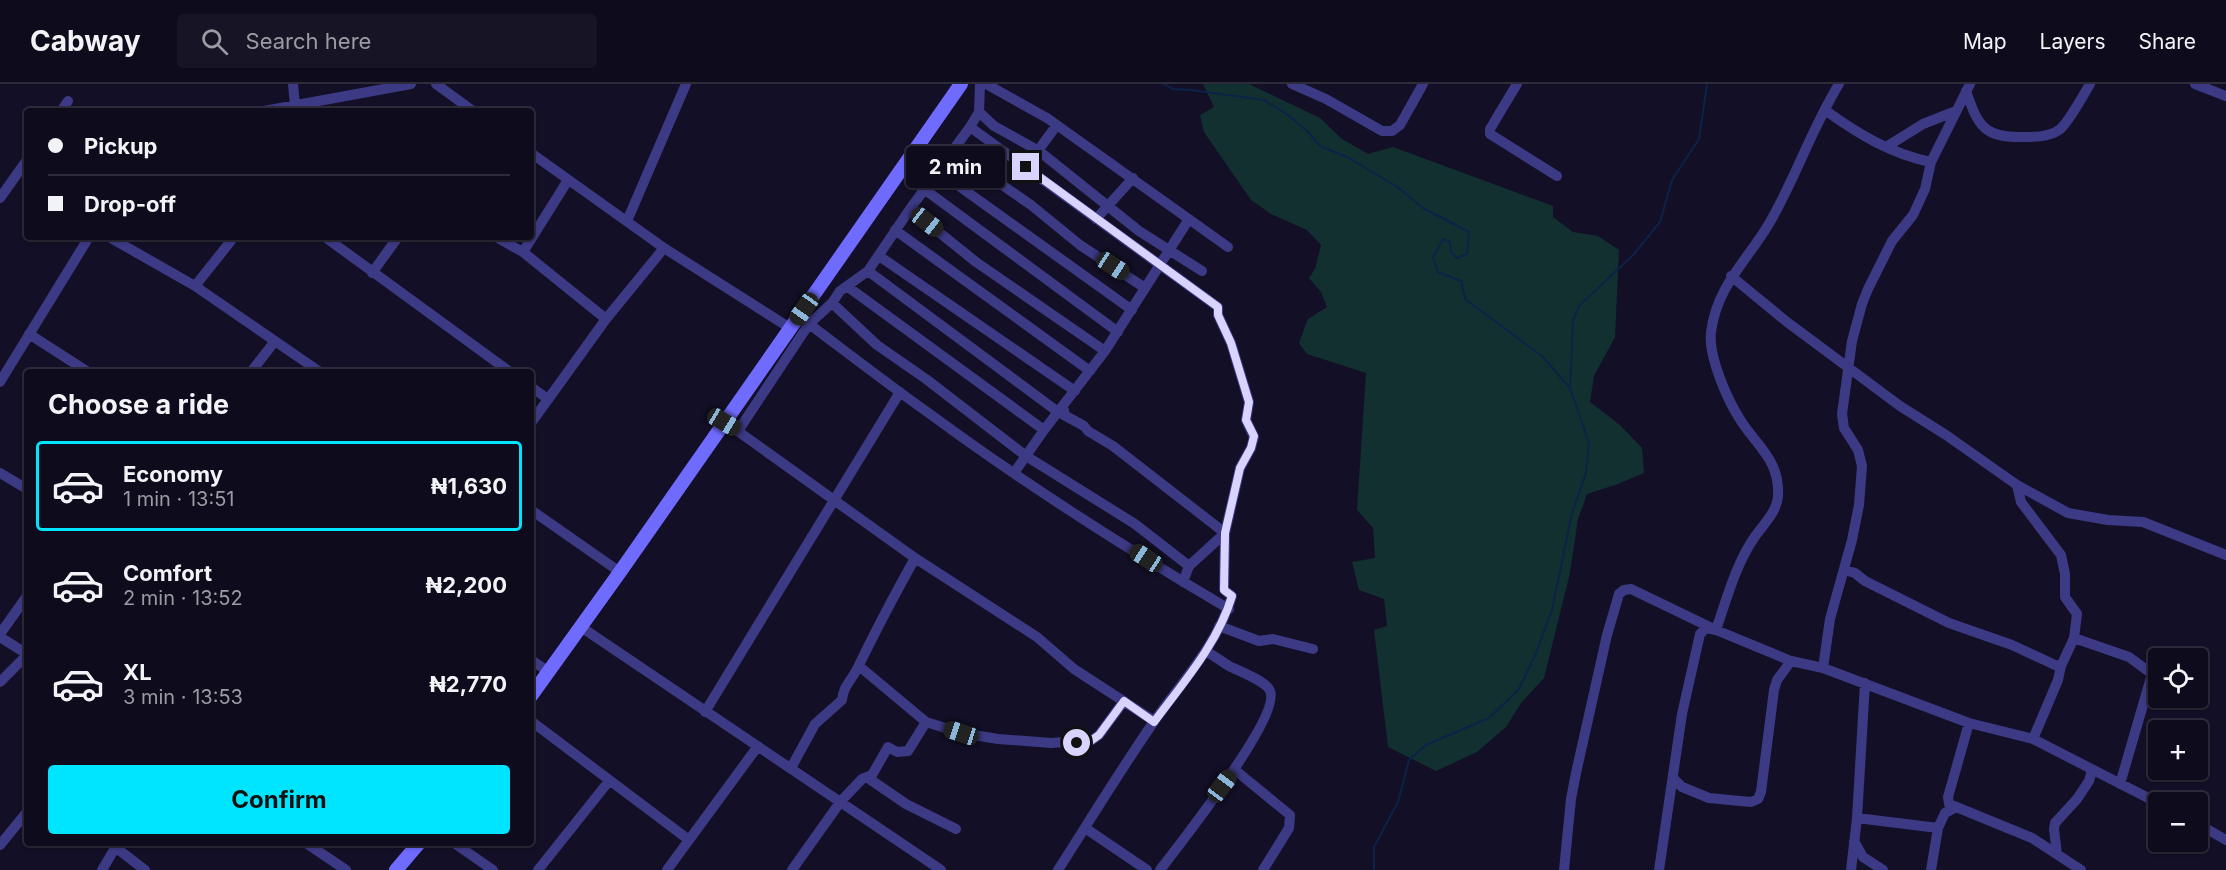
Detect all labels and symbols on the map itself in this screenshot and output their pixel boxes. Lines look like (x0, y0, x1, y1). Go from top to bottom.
callout: 2 min (906, 146, 1005, 188)
route end (1012, 153, 1039, 180)
car (907, 204, 947, 240)
car (1093, 249, 1133, 283)
car (786, 289, 822, 329)
car (704, 405, 744, 439)
car (1126, 541, 1166, 575)
car (941, 719, 981, 747)
route start (1063, 729, 1090, 756)
car (1204, 766, 1240, 806)

